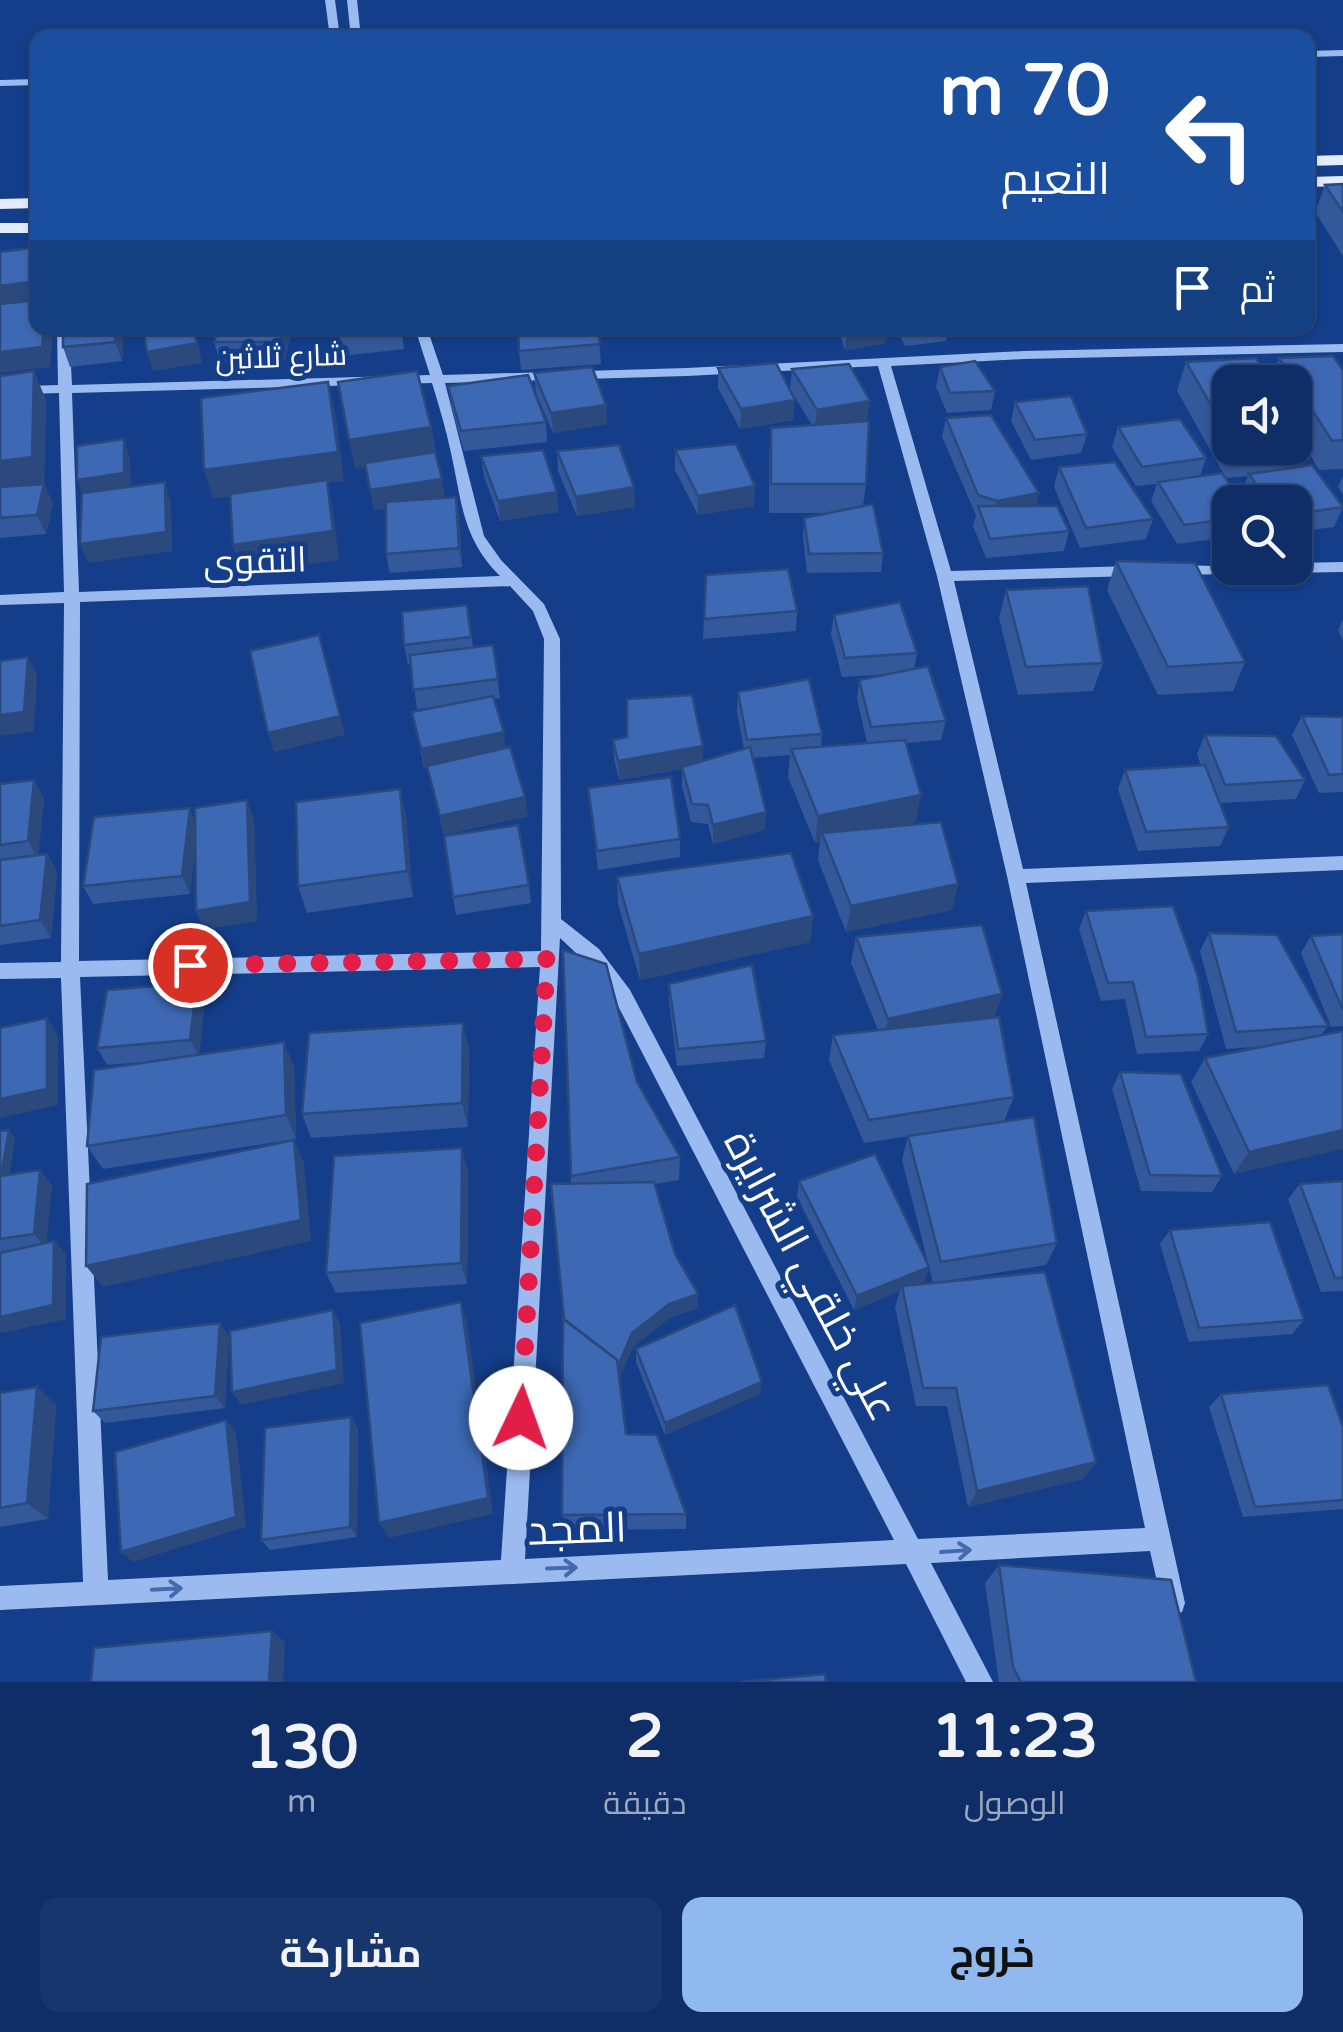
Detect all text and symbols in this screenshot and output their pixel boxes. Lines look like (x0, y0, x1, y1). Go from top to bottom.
text: 70 m (940, 50, 1110, 134)
icon: left (1145, 70, 1275, 200)
text: النعيم (1001, 153, 1110, 207)
icon: arrive (1165, 260, 1220, 315)
text: ثم (1240, 267, 1275, 313)
street label: شارع ثلاثين (214, 337, 348, 379)
map controls (1212, 365, 1312, 585)
button: sound (1212, 365, 1312, 465)
button: search (1212, 485, 1312, 585)
street label: التقوى (203, 539, 307, 585)
pin (148, 923, 233, 1008)
icon: arrive (163, 938, 218, 993)
street label: علي خلقي الشرايرة (707, 1122, 909, 1432)
position arrow (469, 1366, 573, 1470)
street label: المجد (527, 1502, 627, 1557)
one-way arrow (940, 1541, 972, 1560)
one-way arrow (545, 1559, 577, 1578)
one-way arrow (151, 1579, 183, 1598)
text: 2 (626, 1701, 664, 1773)
text: 11:23 (932, 1701, 1098, 1773)
text: 130 (245, 1712, 358, 1784)
text: m (287, 1783, 316, 1821)
text: دقيقة (603, 1785, 686, 1823)
text: الوصول (964, 1785, 1066, 1823)
button: مشاركة (40, 1897, 662, 2012)
button: خروج (682, 1897, 1303, 2012)

